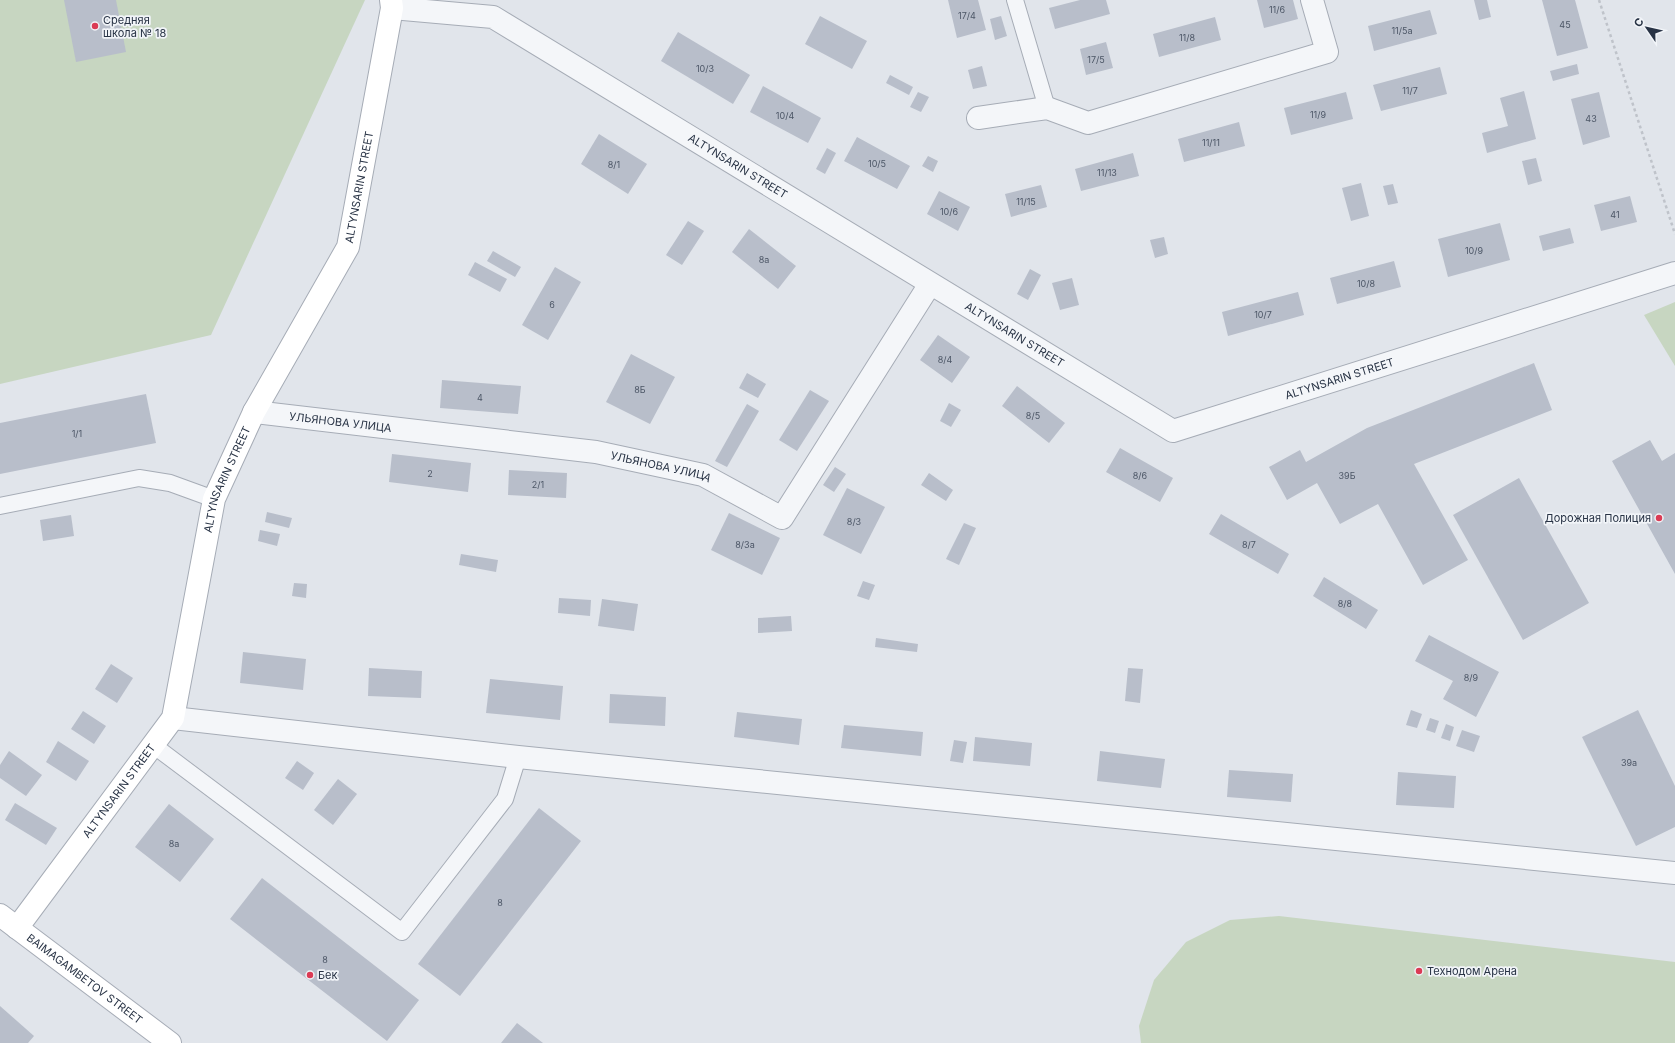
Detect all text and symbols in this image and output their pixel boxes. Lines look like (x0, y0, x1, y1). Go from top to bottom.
house number: 11/6 (1269, 4, 1285, 15)
north arrow (1627, 8, 1667, 48)
house number: 17/4 (958, 10, 976, 21)
place label: Средняя школа № 18 (103, 13, 167, 40)
text: С (1631, 15, 1647, 30)
house number: 45 (1559, 19, 1571, 30)
marker: Средняя школа № 18 (90, 21, 100, 31)
house number: 11/5а (1391, 25, 1413, 36)
house number: 11/8 (1179, 32, 1195, 43)
house number: 17/5 (1087, 54, 1105, 65)
house number: 10/3 (696, 63, 715, 74)
house number: 11/7 (1402, 85, 1418, 96)
house number: 11/9 (1310, 109, 1326, 120)
house number: 10/4 (776, 110, 794, 121)
house number: 43 (1585, 113, 1597, 124)
street label: ALTYNSARIN STREET (342, 130, 376, 244)
street label: ALTYNSARIN STREET (686, 131, 790, 202)
house number: 11/11 (1202, 137, 1220, 148)
house number: 10/5 (868, 158, 886, 169)
house number: 8/1 (608, 159, 620, 170)
house number: 11/13 (1097, 167, 1117, 178)
house number: 11/15 (1016, 196, 1036, 207)
house number: 10/6 (940, 206, 958, 217)
house number: 41 (1610, 209, 1620, 220)
house number: 10/9 (1465, 245, 1483, 256)
house number: 8а (759, 254, 769, 265)
house number: 10/8 (1357, 278, 1376, 289)
house number: 6 (549, 299, 555, 310)
street label: ALTYNSARIN STREET (962, 299, 1067, 370)
house number: 10/7 (1254, 309, 1272, 320)
house number: 8/4 (938, 354, 952, 365)
street label: ALTYNSARIN STREET (1283, 355, 1396, 402)
house number: 8Б (634, 384, 646, 395)
house number: 4 (477, 392, 483, 403)
street label: УЛЬЯНОВА УЛИЦА (289, 409, 393, 435)
house number: 8/5 (1026, 410, 1040, 421)
street label: ALTYNSARIN STREET (201, 424, 254, 534)
house number: 1/1 (72, 428, 82, 439)
street label: УЛЬЯНОВА УЛИЦА (609, 448, 714, 485)
house number: 2 (427, 468, 433, 479)
house number: 8/6 (1133, 470, 1148, 481)
house number: 39Б (1339, 470, 1356, 481)
house number: 2/1 (532, 479, 544, 490)
place label: Дорожная Полиция (1545, 511, 1651, 525)
marker: Дорожная Полиция (1654, 513, 1664, 523)
house number: 8/3 (847, 516, 862, 527)
house number: 8/3а (735, 539, 755, 550)
house number: 8/7 (1242, 539, 1256, 550)
house number: 8/8 (1338, 598, 1353, 609)
house number: 8/9 (1464, 672, 1479, 683)
street label: ALTYNSARIN STREET (79, 741, 158, 840)
house number: 39а (1621, 757, 1637, 768)
house number: 8а (169, 838, 179, 849)
house number: 8 (497, 897, 503, 908)
street label: BAIMAGAMBETOV STREET (24, 931, 145, 1027)
house number: 8 (322, 954, 328, 965)
place label: Технодом Арена (1427, 964, 1517, 978)
marker: Технодом Арена (1414, 966, 1424, 976)
place label: Бек (318, 968, 338, 982)
marker: Бек (305, 970, 315, 980)

